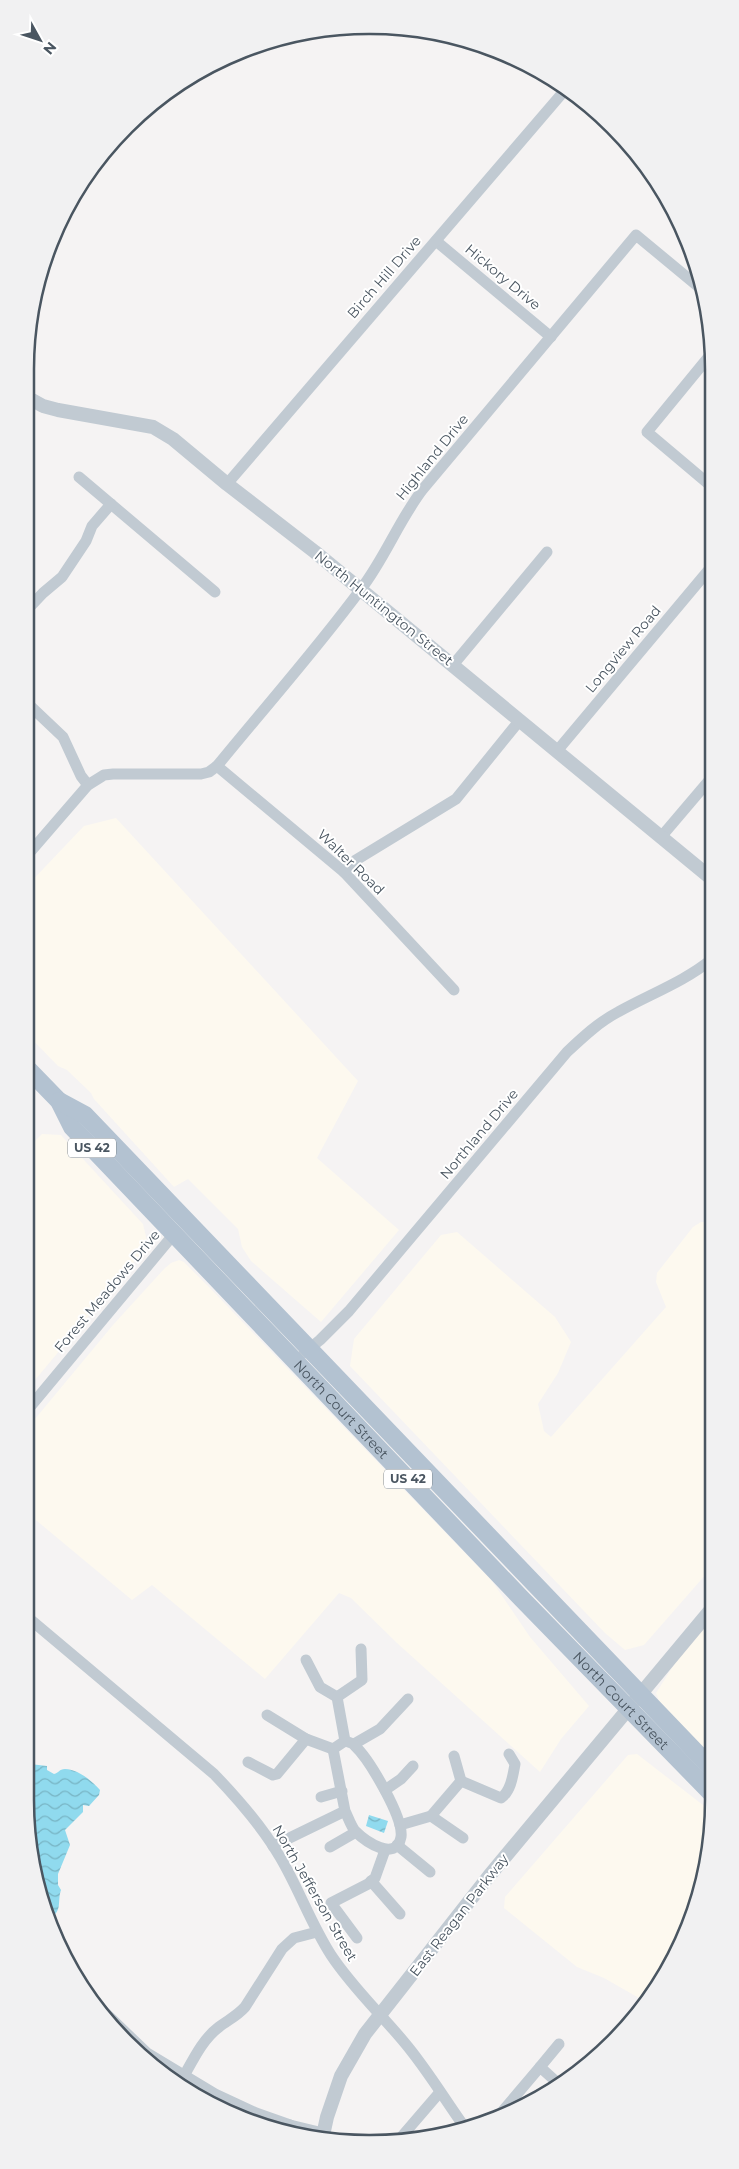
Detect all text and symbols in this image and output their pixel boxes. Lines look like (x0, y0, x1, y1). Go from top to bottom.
north arrow (15, 15, 65, 65)
text: N (39, 38, 60, 58)
street label: Birch Hill Drive (343, 232, 425, 322)
street label: Hickory Drive (462, 240, 544, 314)
street label: Highland Drive (392, 410, 472, 504)
street label: North Huntington Street (311, 547, 457, 670)
street label: Longview Road (581, 602, 665, 696)
street label: Walter Road (314, 825, 388, 899)
street label: Northland Drive (436, 1085, 522, 1183)
road number: US 42 (68, 1138, 116, 1158)
street label: Forest Meadows Drive (50, 1226, 164, 1356)
street label: North Court Street (290, 1356, 393, 1463)
road number: US 42 (384, 1470, 432, 1488)
street label: North Court Street (569, 1648, 673, 1754)
street label: North Jefferson Street (269, 1821, 362, 1965)
street label: East Reagan Parkway (406, 1850, 513, 1980)

